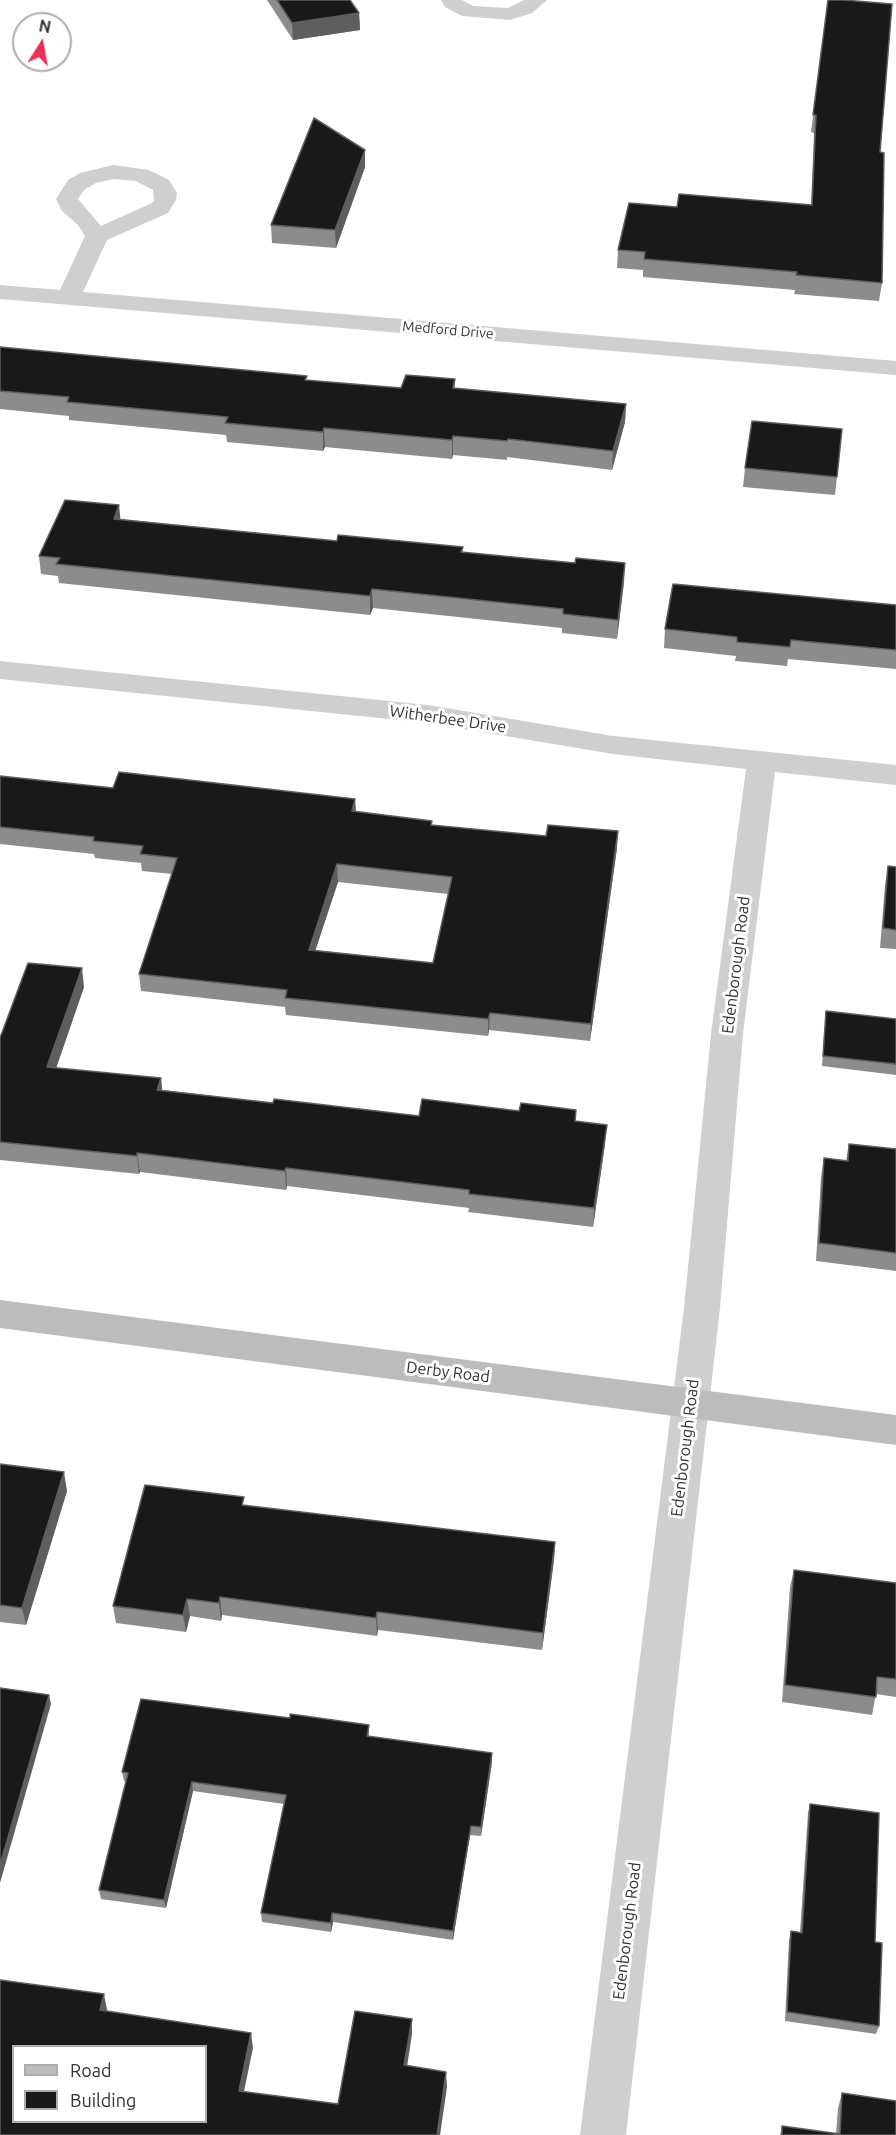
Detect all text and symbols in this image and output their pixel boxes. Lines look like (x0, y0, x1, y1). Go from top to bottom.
north arrow (12, 12, 72, 72)
text: N (37, 16, 53, 36)
street label: Medford Drive (402, 318, 494, 342)
street label: Witherbee Drive (388, 701, 508, 737)
street label: Edenborough Road (718, 895, 754, 1035)
street label: Derby Road (405, 1357, 491, 1387)
street label: Edenborough Road (667, 1378, 703, 1518)
street label: Edenborough Road (609, 1861, 645, 2001)
legend (12, 2045, 207, 2123)
text: Road (70, 2060, 112, 2080)
text: Building (70, 2090, 136, 2110)

